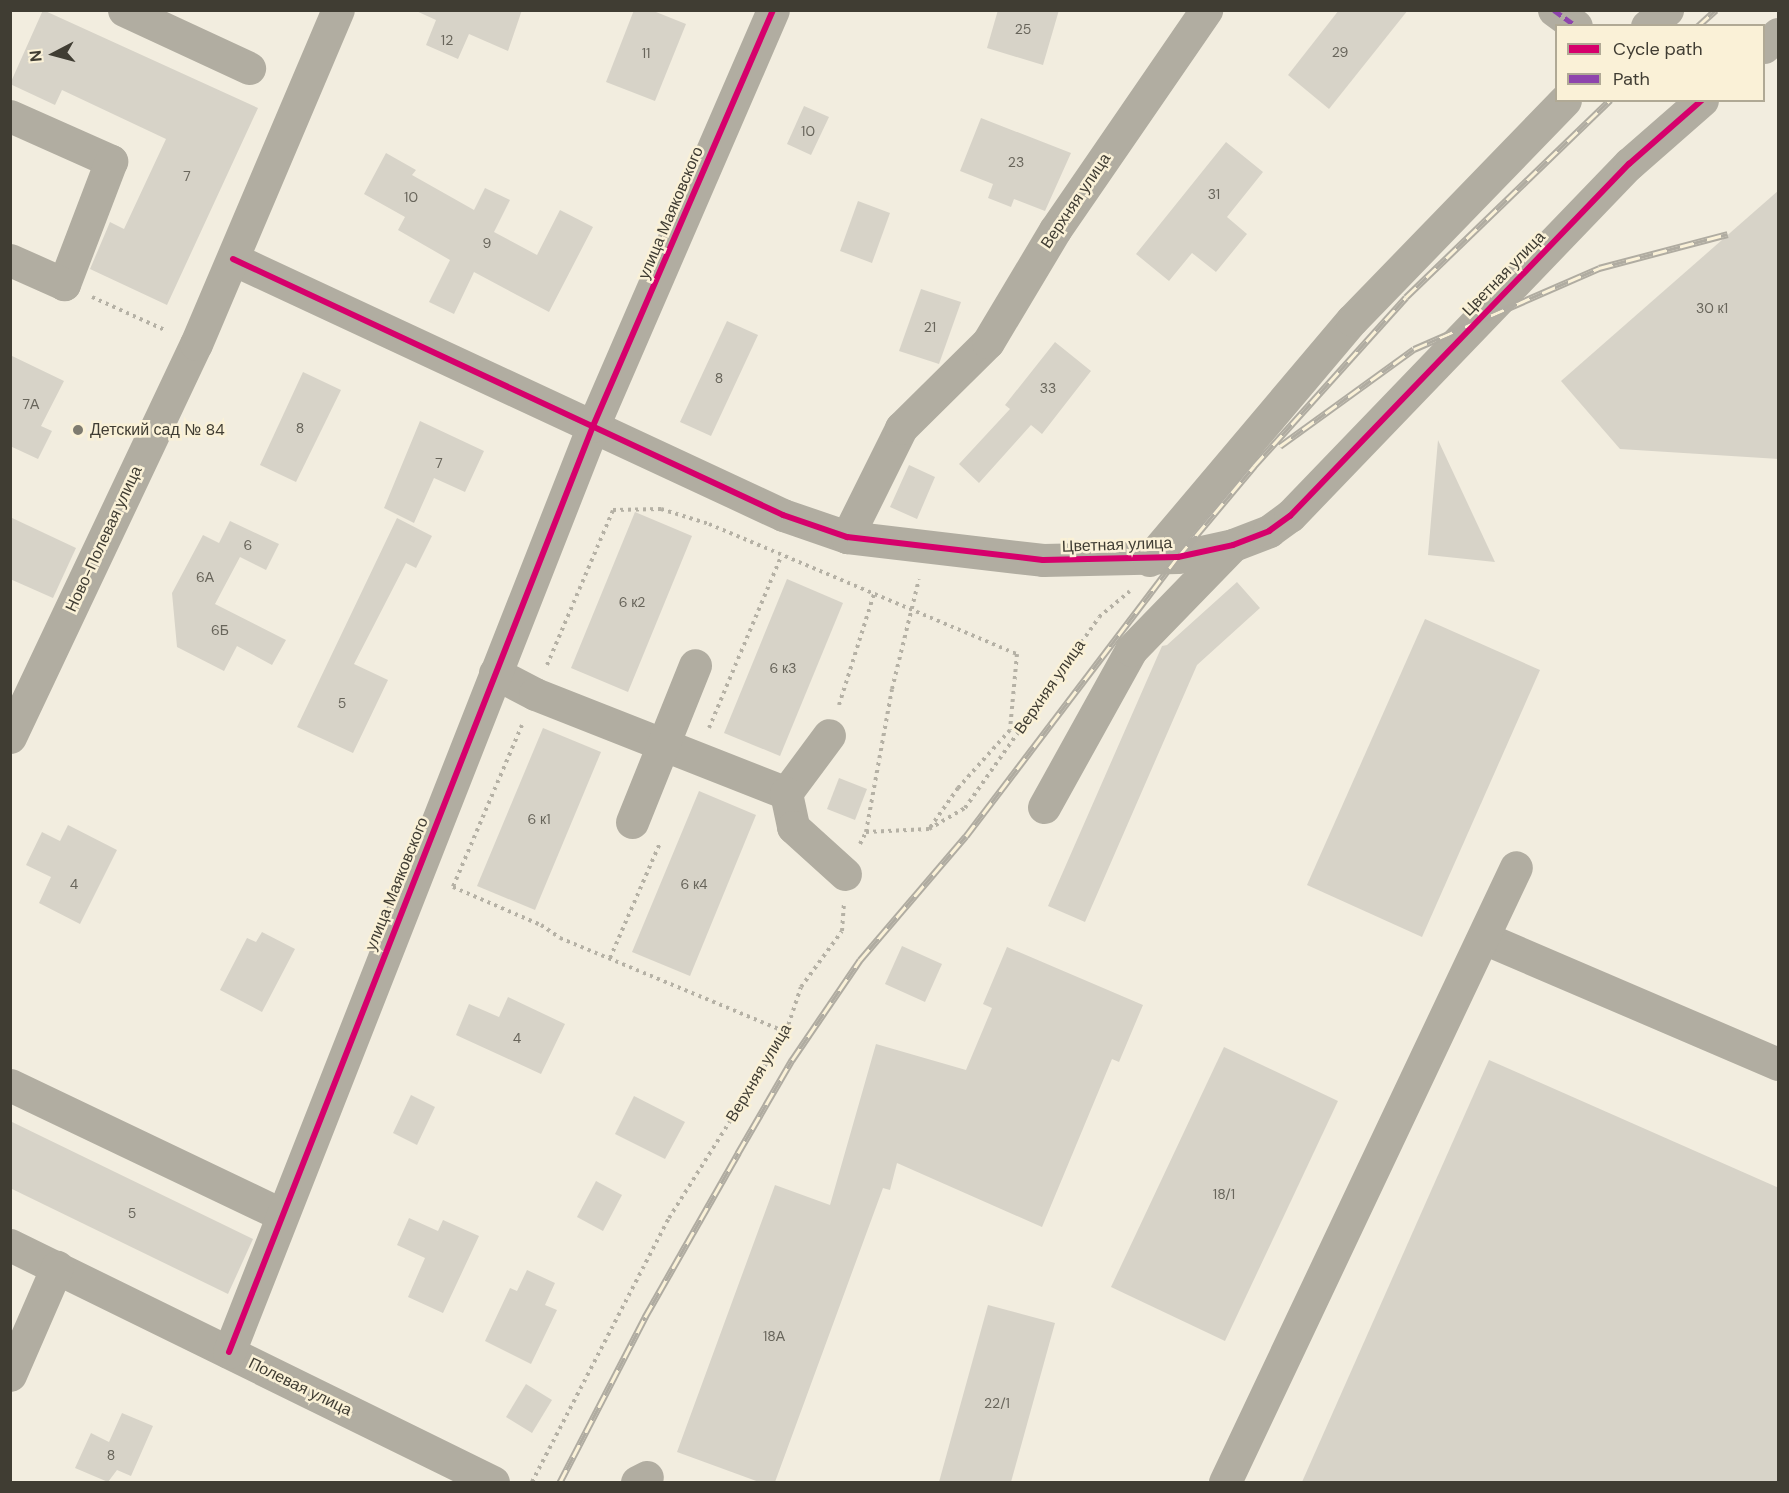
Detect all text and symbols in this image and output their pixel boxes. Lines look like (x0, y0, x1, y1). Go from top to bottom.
house number: 25 (1015, 21, 1031, 37)
north arrow (24, 24, 84, 84)
legend (1555, 24, 1765, 102)
house number: 12 (441, 32, 453, 48)
text: Cycle path (1613, 37, 1703, 61)
house number: 29 (1332, 44, 1348, 60)
house number: 11 (642, 45, 650, 61)
text: N (25, 49, 47, 63)
text: Path (1613, 67, 1650, 91)
house number: 10 (801, 123, 815, 139)
street label: улица Маяковского (634, 144, 708, 282)
street label: Верхняя улица (1037, 150, 1115, 252)
house number: 23 (1008, 154, 1024, 170)
house number: 7 (183, 168, 191, 184)
house number: 31 (1208, 186, 1220, 202)
house number: 10 (404, 189, 418, 205)
street label: Цветная улица (1459, 228, 1549, 320)
house number: 9 (483, 235, 491, 251)
house number: 30 к1 (1696, 300, 1728, 316)
house number: 21 (924, 319, 936, 335)
house number: 8 (715, 370, 723, 386)
house number: 33 (1040, 380, 1056, 396)
house number: 7А (23, 396, 39, 412)
place label: Детский сад № 84 (90, 420, 225, 440)
house number: 8 (296, 420, 304, 436)
marker: Детский сад № 84 (71, 423, 85, 437)
house number: 7 (435, 455, 443, 471)
street label: Ново-Полевая улица (62, 463, 146, 615)
street label: Цветная улица (1061, 533, 1173, 557)
house number: 6 (244, 537, 252, 553)
house number: 6А (196, 569, 214, 585)
house number: 6 к2 (619, 594, 645, 610)
house number: 6Б (211, 622, 229, 638)
street label: Верхняя улица (1010, 636, 1090, 738)
house number: 6 к3 (770, 660, 796, 676)
house number: 5 (338, 695, 346, 711)
house number: 6 к1 (527, 811, 551, 827)
street label: улица Маяковского (361, 814, 433, 954)
house number: 4 (70, 876, 78, 892)
house number: 6 к4 (680, 876, 708, 892)
street label: Верхняя улица (722, 1021, 796, 1125)
house number: 4 (513, 1030, 521, 1046)
house number: 18/1 (1213, 1186, 1235, 1202)
house number: 5 (128, 1205, 136, 1221)
house number: 18А (763, 1328, 785, 1344)
street label: Полевая улица (245, 1354, 355, 1420)
house number: 22/1 (984, 1395, 1010, 1411)
house number: 8 (107, 1447, 115, 1463)

